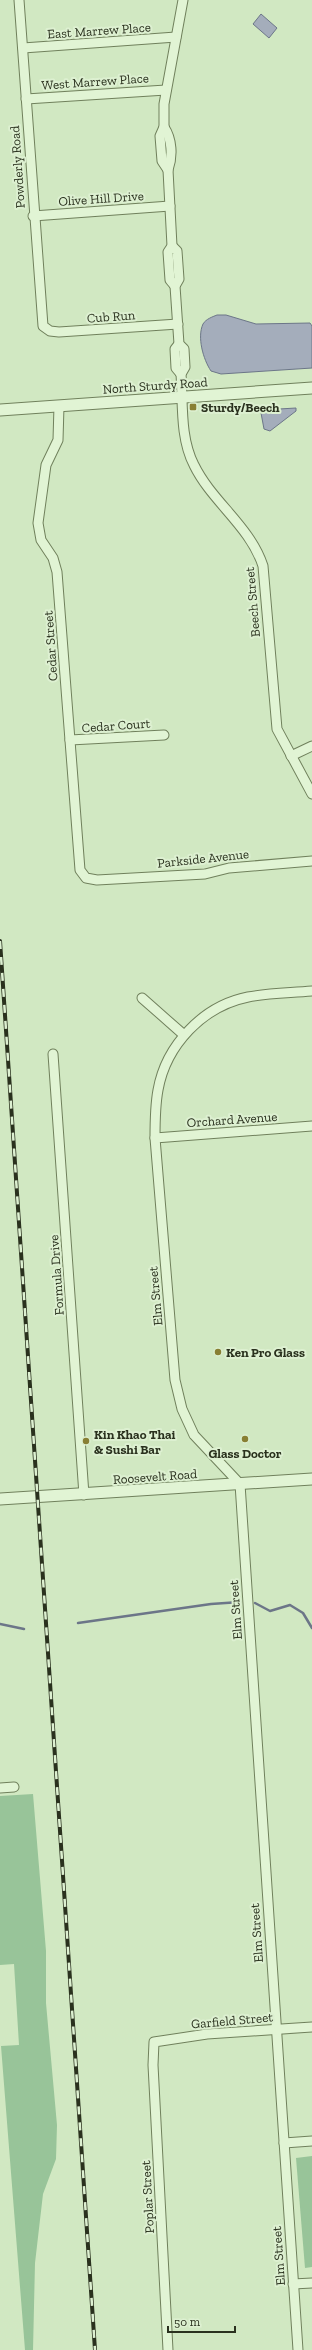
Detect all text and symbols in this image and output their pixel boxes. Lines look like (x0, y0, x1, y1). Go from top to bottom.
street label: East Marrew Place (47, 19, 151, 42)
street label: West Marrew Place (41, 70, 149, 93)
street label: Powderly Road (7, 125, 28, 209)
street label: Olive Hill Drive (58, 188, 144, 209)
street label: Cub Run (86, 307, 136, 326)
street label: North Sturdy Road (102, 374, 208, 397)
place label: Sturdy/Beech (201, 400, 280, 415)
marker: Sturdy/Beech (188, 402, 198, 412)
street label: Beech Street (242, 566, 263, 638)
street label: Cedar Street (41, 610, 60, 682)
street label: Cedar Court (81, 716, 151, 735)
street label: Parkside Avenue (156, 846, 250, 871)
street label: Orchard Avenue (186, 1109, 278, 1130)
street label: Formula Drive (46, 1234, 67, 1316)
street label: Elm Street (145, 1265, 166, 1326)
place label: Ken Pro Glass (226, 1345, 305, 1360)
marker: Ken Pro Glass (213, 1347, 223, 1357)
place label: Kin Khao Thai & Sushi Bar (94, 1427, 176, 1457)
marker: Glass Doctor (240, 1434, 250, 1444)
marker: Kin Khao Thai & Sushi Bar (81, 1436, 91, 1446)
place label: Glass Doctor (208, 1446, 282, 1461)
street label: Roosevelt Road (112, 1466, 198, 1487)
street label: Elm Street (226, 1580, 245, 1640)
street label: Elm Street (247, 1903, 266, 1963)
street label: Garfield Street (191, 2009, 274, 2032)
street label: Poplar Street (138, 2160, 157, 2234)
street label: Elm Street (269, 2226, 288, 2286)
scale bar (168, 2308, 235, 2334)
text: 50 m (174, 2315, 201, 2329)

